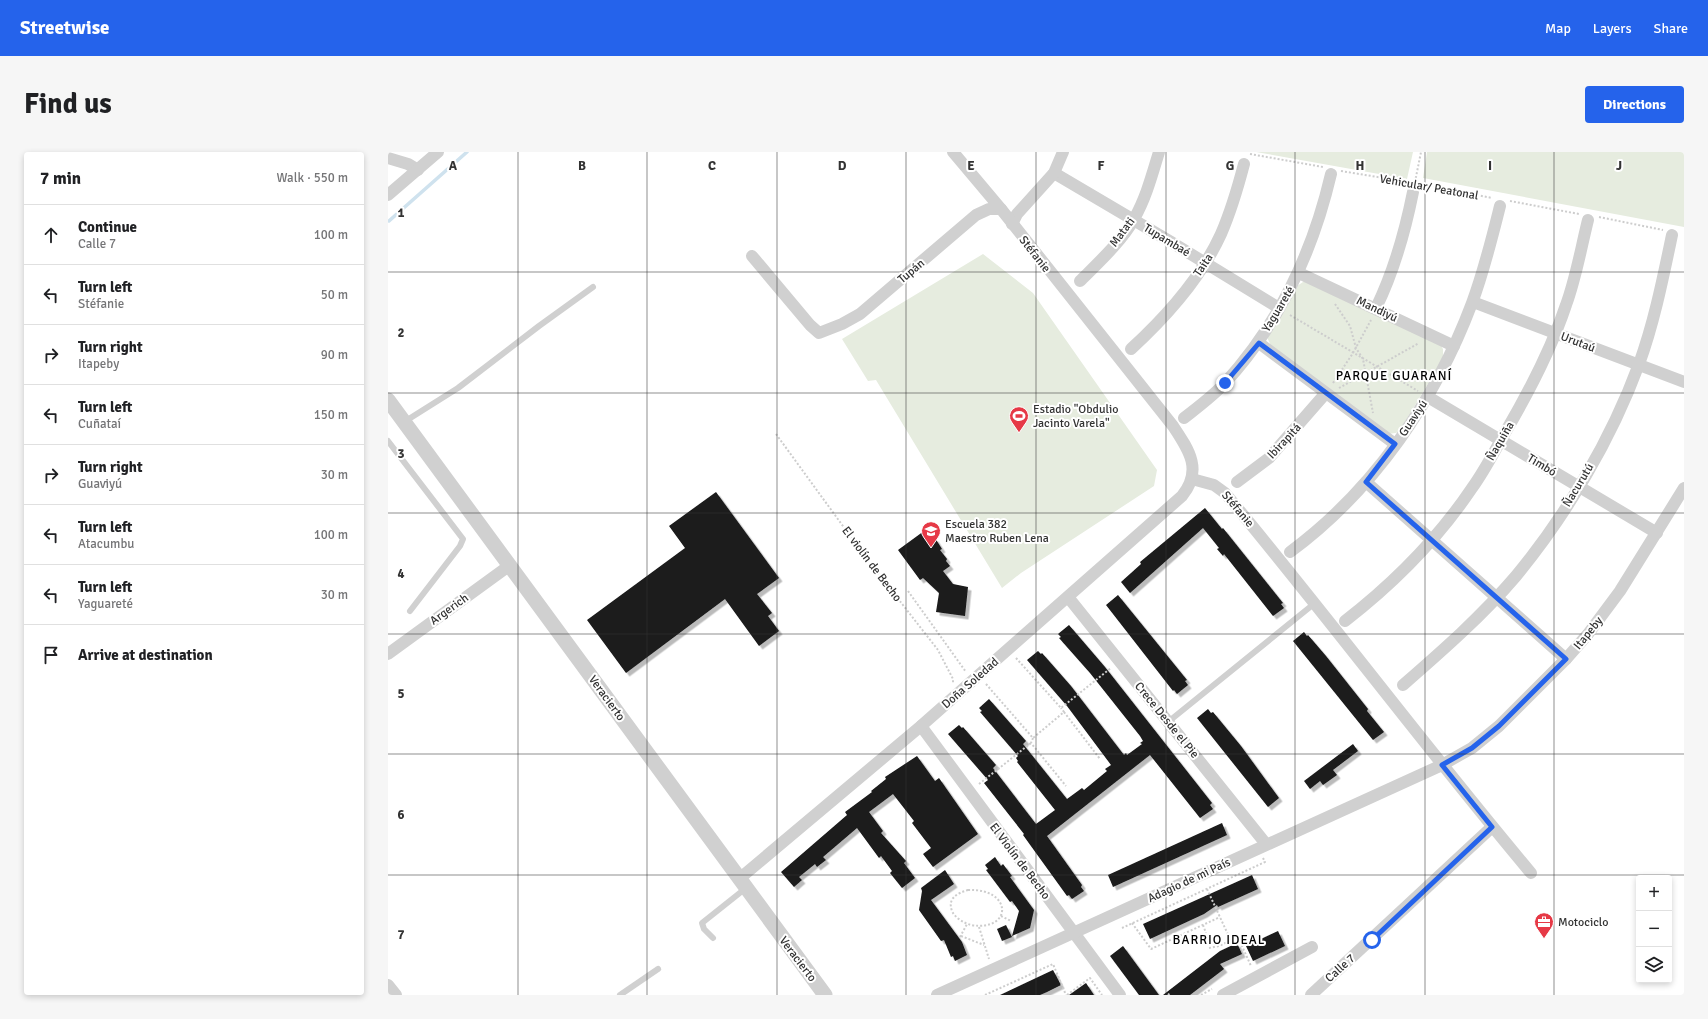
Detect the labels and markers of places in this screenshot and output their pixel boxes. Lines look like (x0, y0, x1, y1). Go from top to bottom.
place label: Estadio "Obdulio Jacinto Varela" (1033, 402, 1118, 431)
sports icon: Estadio "Obdulio Jacinto Varela" (1008, 405, 1030, 433)
place label: Escuela 382 Maestro Ruben Lena (945, 517, 1049, 546)
school or university icon: Escuela 382 Maestro Ruben Lena (920, 520, 942, 548)
office icon: Motociclo (1533, 911, 1555, 939)
place label: Motociclo (1558, 915, 1608, 930)

